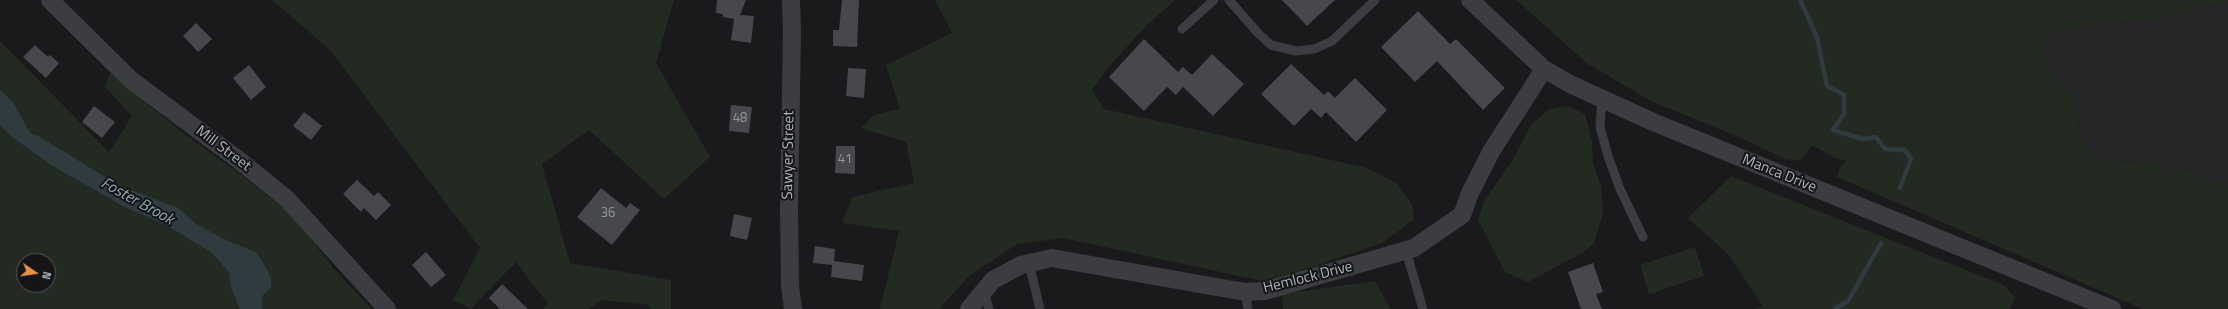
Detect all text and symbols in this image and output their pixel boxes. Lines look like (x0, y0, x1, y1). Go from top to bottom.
street label: Sawyer Street (779, 110, 799, 200)
house number: 48 (733, 111, 747, 127)
street label: Mill Street (192, 122, 254, 176)
street label: Manca Drive (1739, 151, 1819, 197)
house number: 41 (838, 152, 852, 168)
water label: Foster Brook (97, 174, 177, 230)
house number: 36 (601, 206, 615, 222)
north arrow (16, 253, 56, 293)
street label: Hemlock Drive (1261, 258, 1355, 298)
text: N (38, 270, 55, 281)

